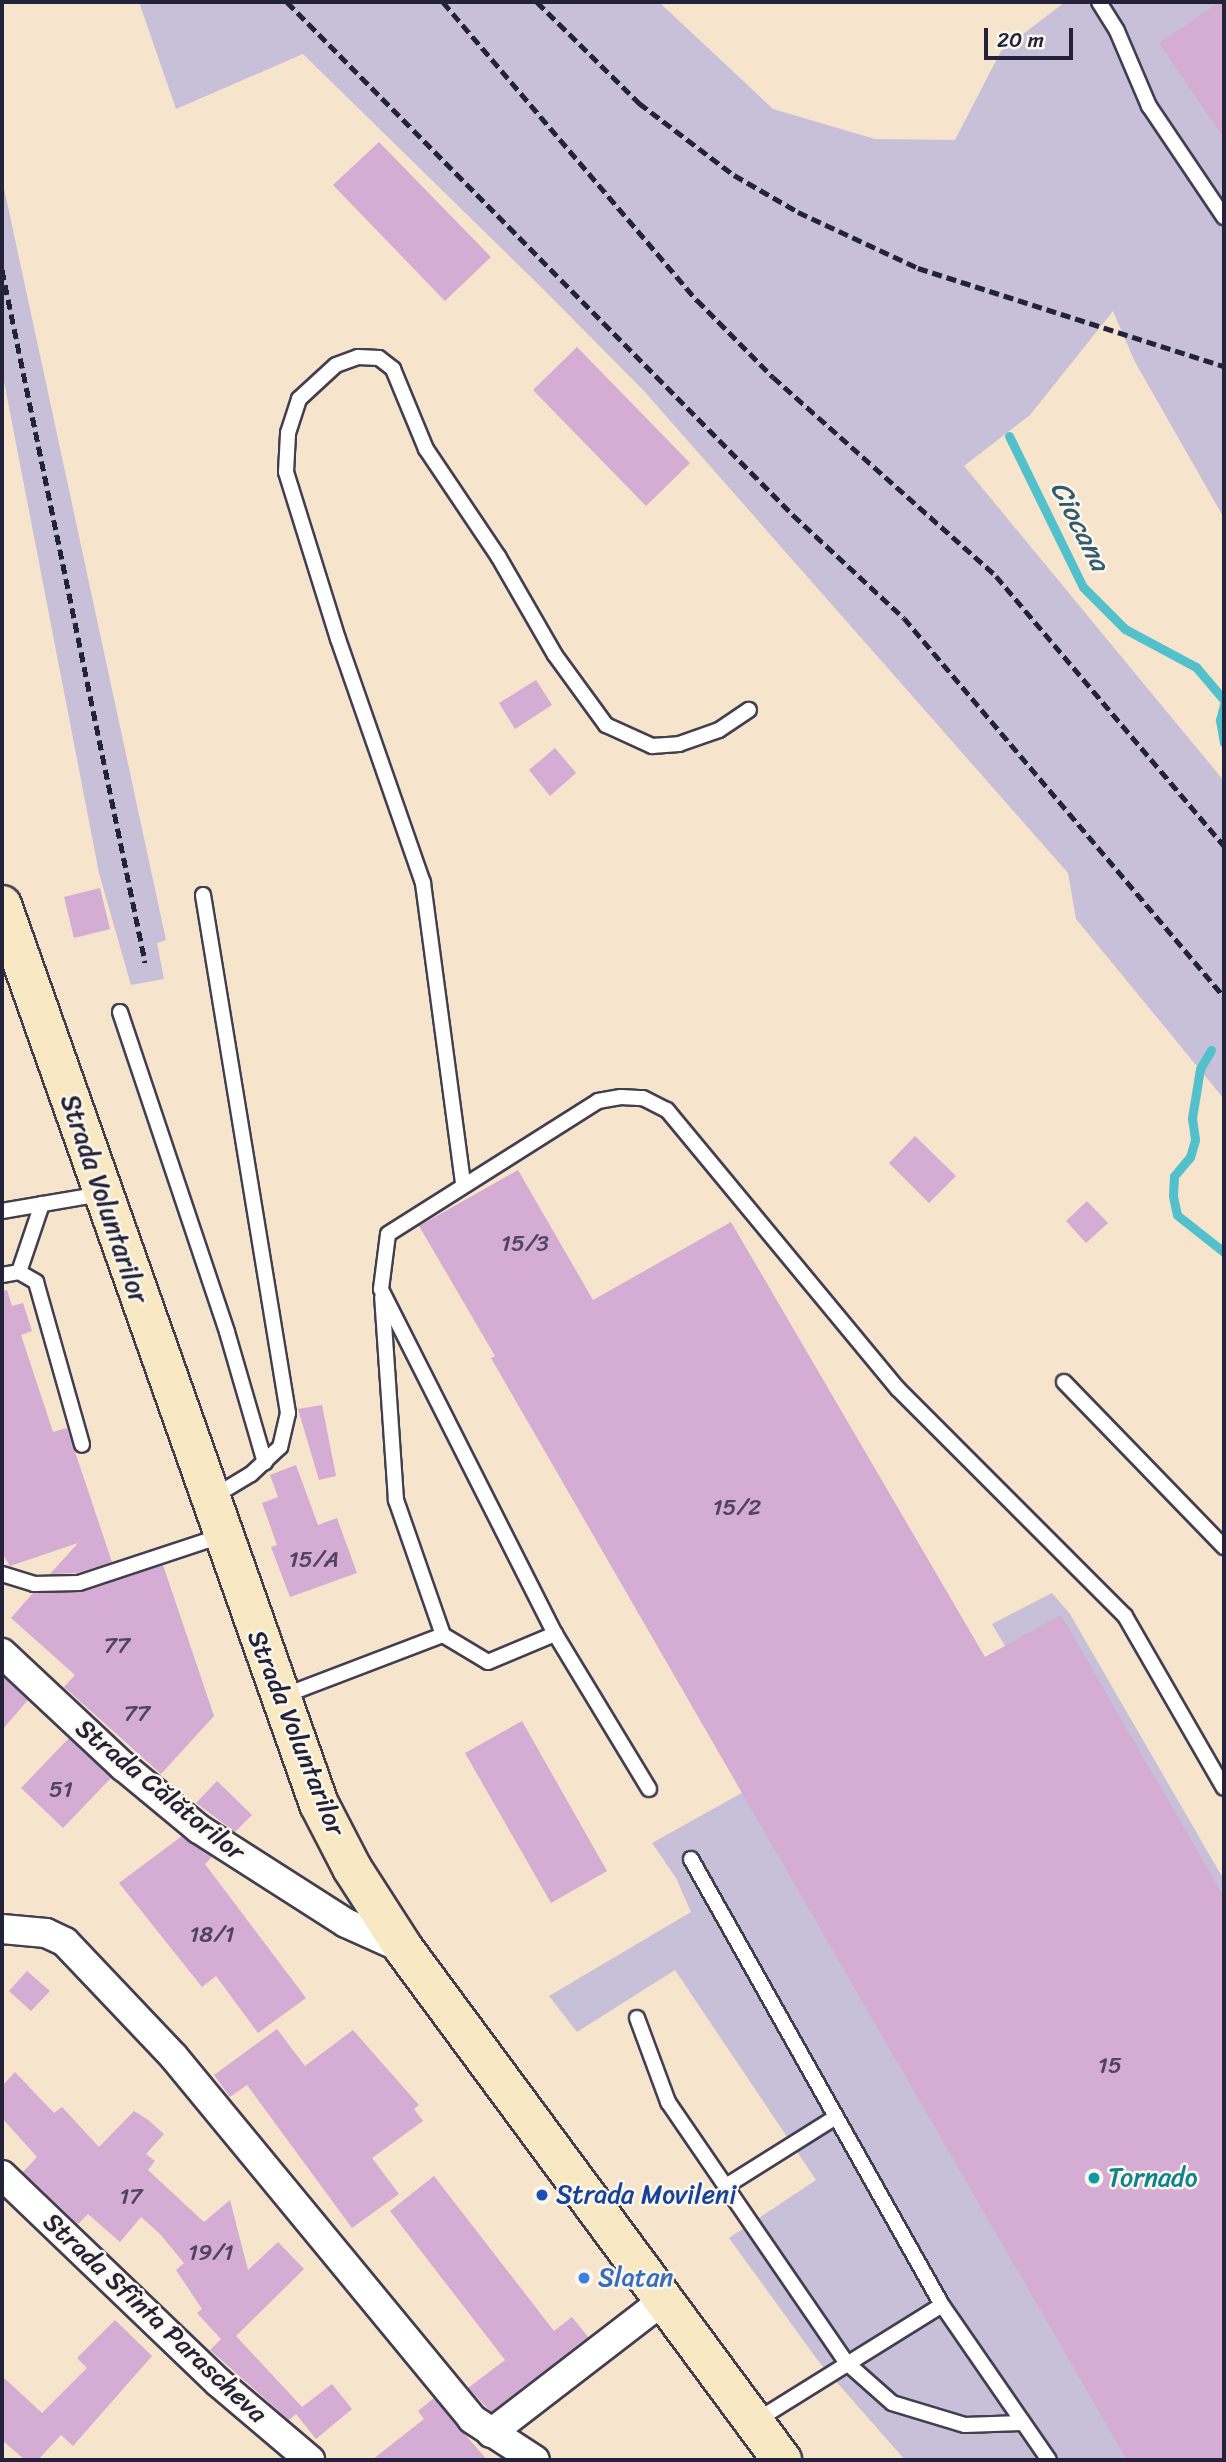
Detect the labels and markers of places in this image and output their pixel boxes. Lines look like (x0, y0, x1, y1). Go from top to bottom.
place label: Tornado (1108, 2162, 1198, 2194)
marker: Tornado (1086, 2170, 1102, 2186)
place label: Strada Movileni (556, 2179, 736, 2211)
marker: Strada Movileni (534, 2187, 550, 2203)
place label: Slatan (598, 2262, 673, 2294)
marker: Slatan (576, 2270, 592, 2286)

